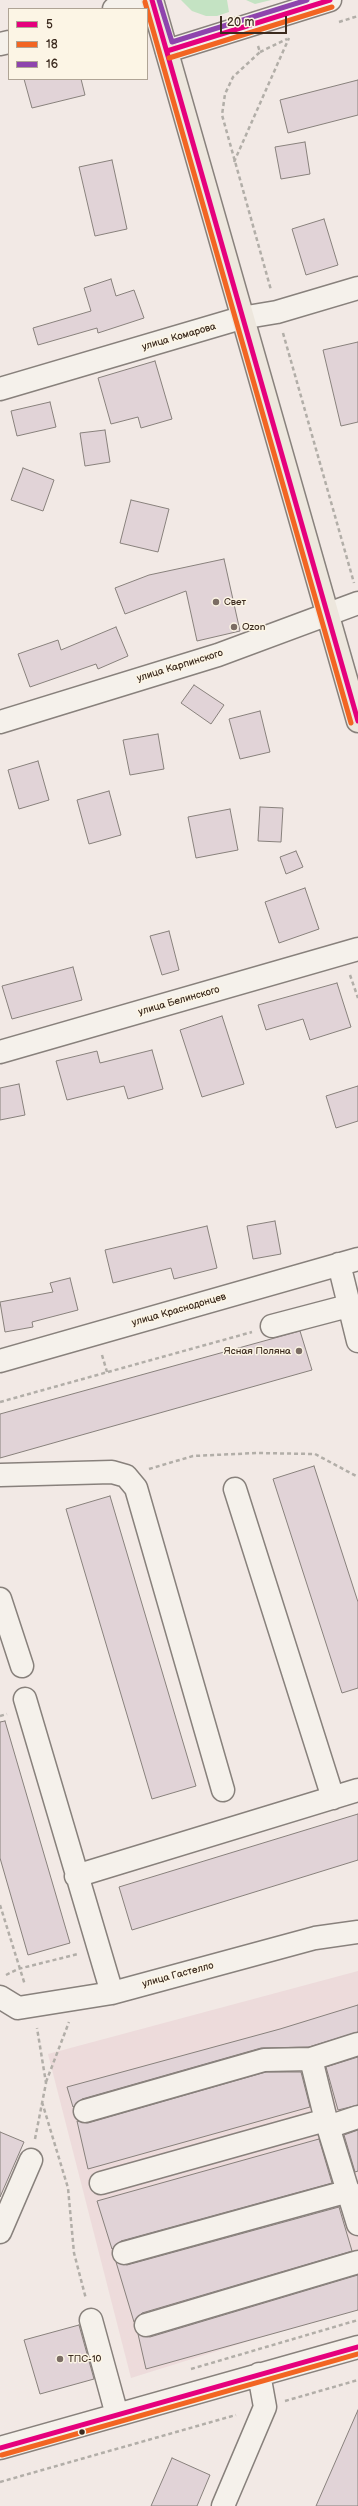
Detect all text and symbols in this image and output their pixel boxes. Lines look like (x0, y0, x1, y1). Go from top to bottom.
legend (8, 8, 148, 80)
scale bar (222, 8, 289, 34)
text: 20 m (227, 15, 254, 30)
text: 5 (46, 17, 53, 32)
text: 18 (46, 37, 58, 52)
text: 16 (46, 57, 58, 72)
street label: улица Комарова (141, 321, 217, 353)
place label: Свет (224, 596, 246, 608)
marker: Свет (211, 597, 221, 607)
place label: Ozon (242, 621, 265, 633)
marker: Ozon (229, 622, 239, 632)
street label: улица Карпинского (135, 647, 225, 685)
street label: улица Белинского (137, 984, 221, 1018)
street label: улица Краснодонцев (130, 1291, 228, 1329)
place label: Ясная Поляна (224, 1345, 291, 1357)
marker: Ясная Поляна (294, 1346, 304, 1356)
street label: улица Гастелло (141, 1960, 215, 1990)
place label: ТПС-10 (68, 2353, 101, 2365)
marker: ТПС-10 (55, 2354, 65, 2364)
unlabelled marker (77, 2427, 87, 2437)

